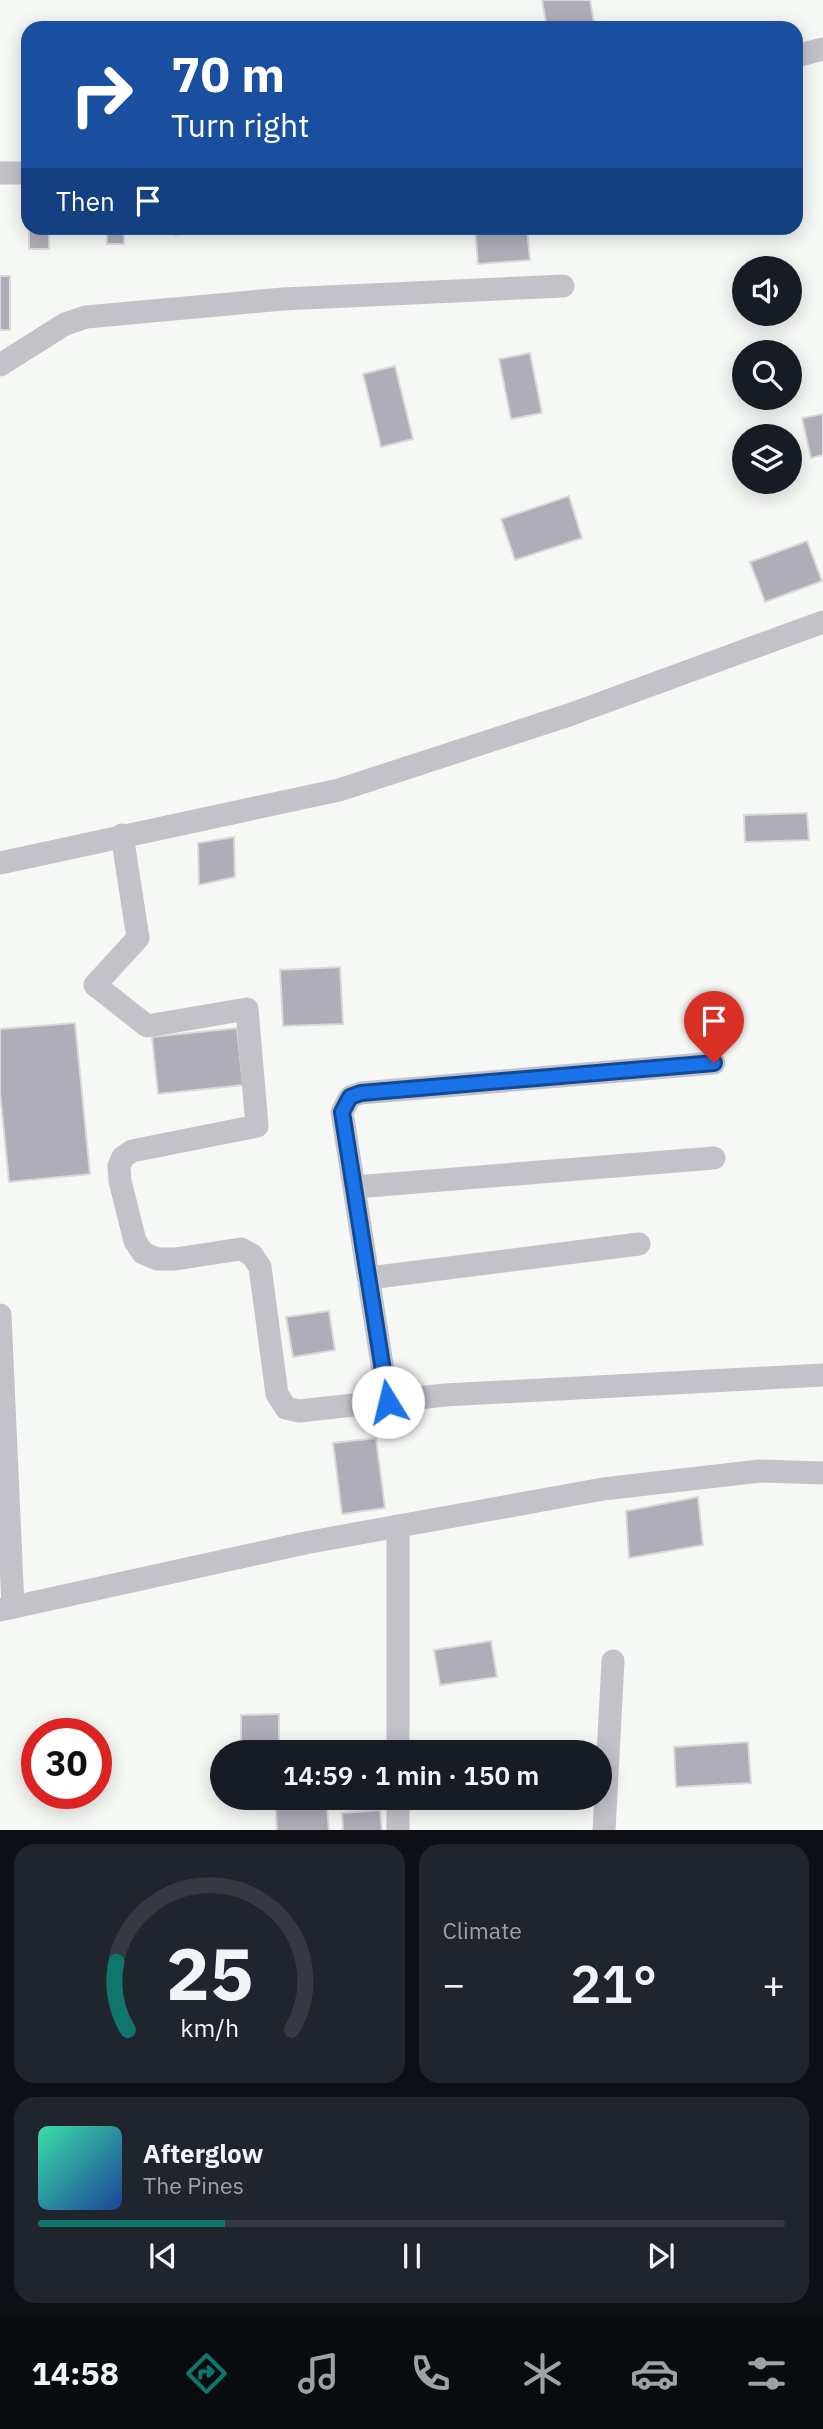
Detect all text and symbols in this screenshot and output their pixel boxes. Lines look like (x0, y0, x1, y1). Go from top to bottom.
text: 70 m (171, 42, 285, 105)
icon: right (56, 49, 147, 140)
text: Turn right (171, 104, 309, 146)
icon: arrive (129, 182, 167, 220)
text: Then (56, 184, 115, 218)
map controls (732, 256, 802, 494)
button: sound (732, 256, 802, 326)
button: search (732, 340, 802, 410)
button: layers (732, 424, 802, 494)
pin (684, 991, 744, 1063)
icon: arrive (695, 1002, 733, 1040)
position arrow (351, 1365, 425, 1439)
speed limit sign: 30 (21, 1718, 112, 1809)
text: 14:59 · 1 min · 150 m (283, 1758, 539, 1792)
text: Climate (443, 1915, 522, 1945)
text: 25 (166, 1925, 253, 2020)
text: 21° (570, 1950, 657, 2017)
text: − (443, 1959, 465, 2008)
text: + (762, 1959, 785, 2008)
text: km/h (180, 2010, 239, 2043)
text: Afterglow (143, 2136, 263, 2170)
text: The Pines (143, 2170, 244, 2200)
icon: previous (144, 2237, 182, 2275)
icon: pause (393, 2237, 431, 2275)
icon: next (642, 2237, 680, 2275)
icon: directions (182, 2349, 231, 2398)
icon: music (294, 2349, 343, 2398)
icon: phone (406, 2349, 455, 2398)
icon: climate (518, 2349, 567, 2398)
icon: car (630, 2349, 679, 2398)
icon: filters (742, 2349, 791, 2398)
text: 14:58 (32, 2352, 119, 2394)

